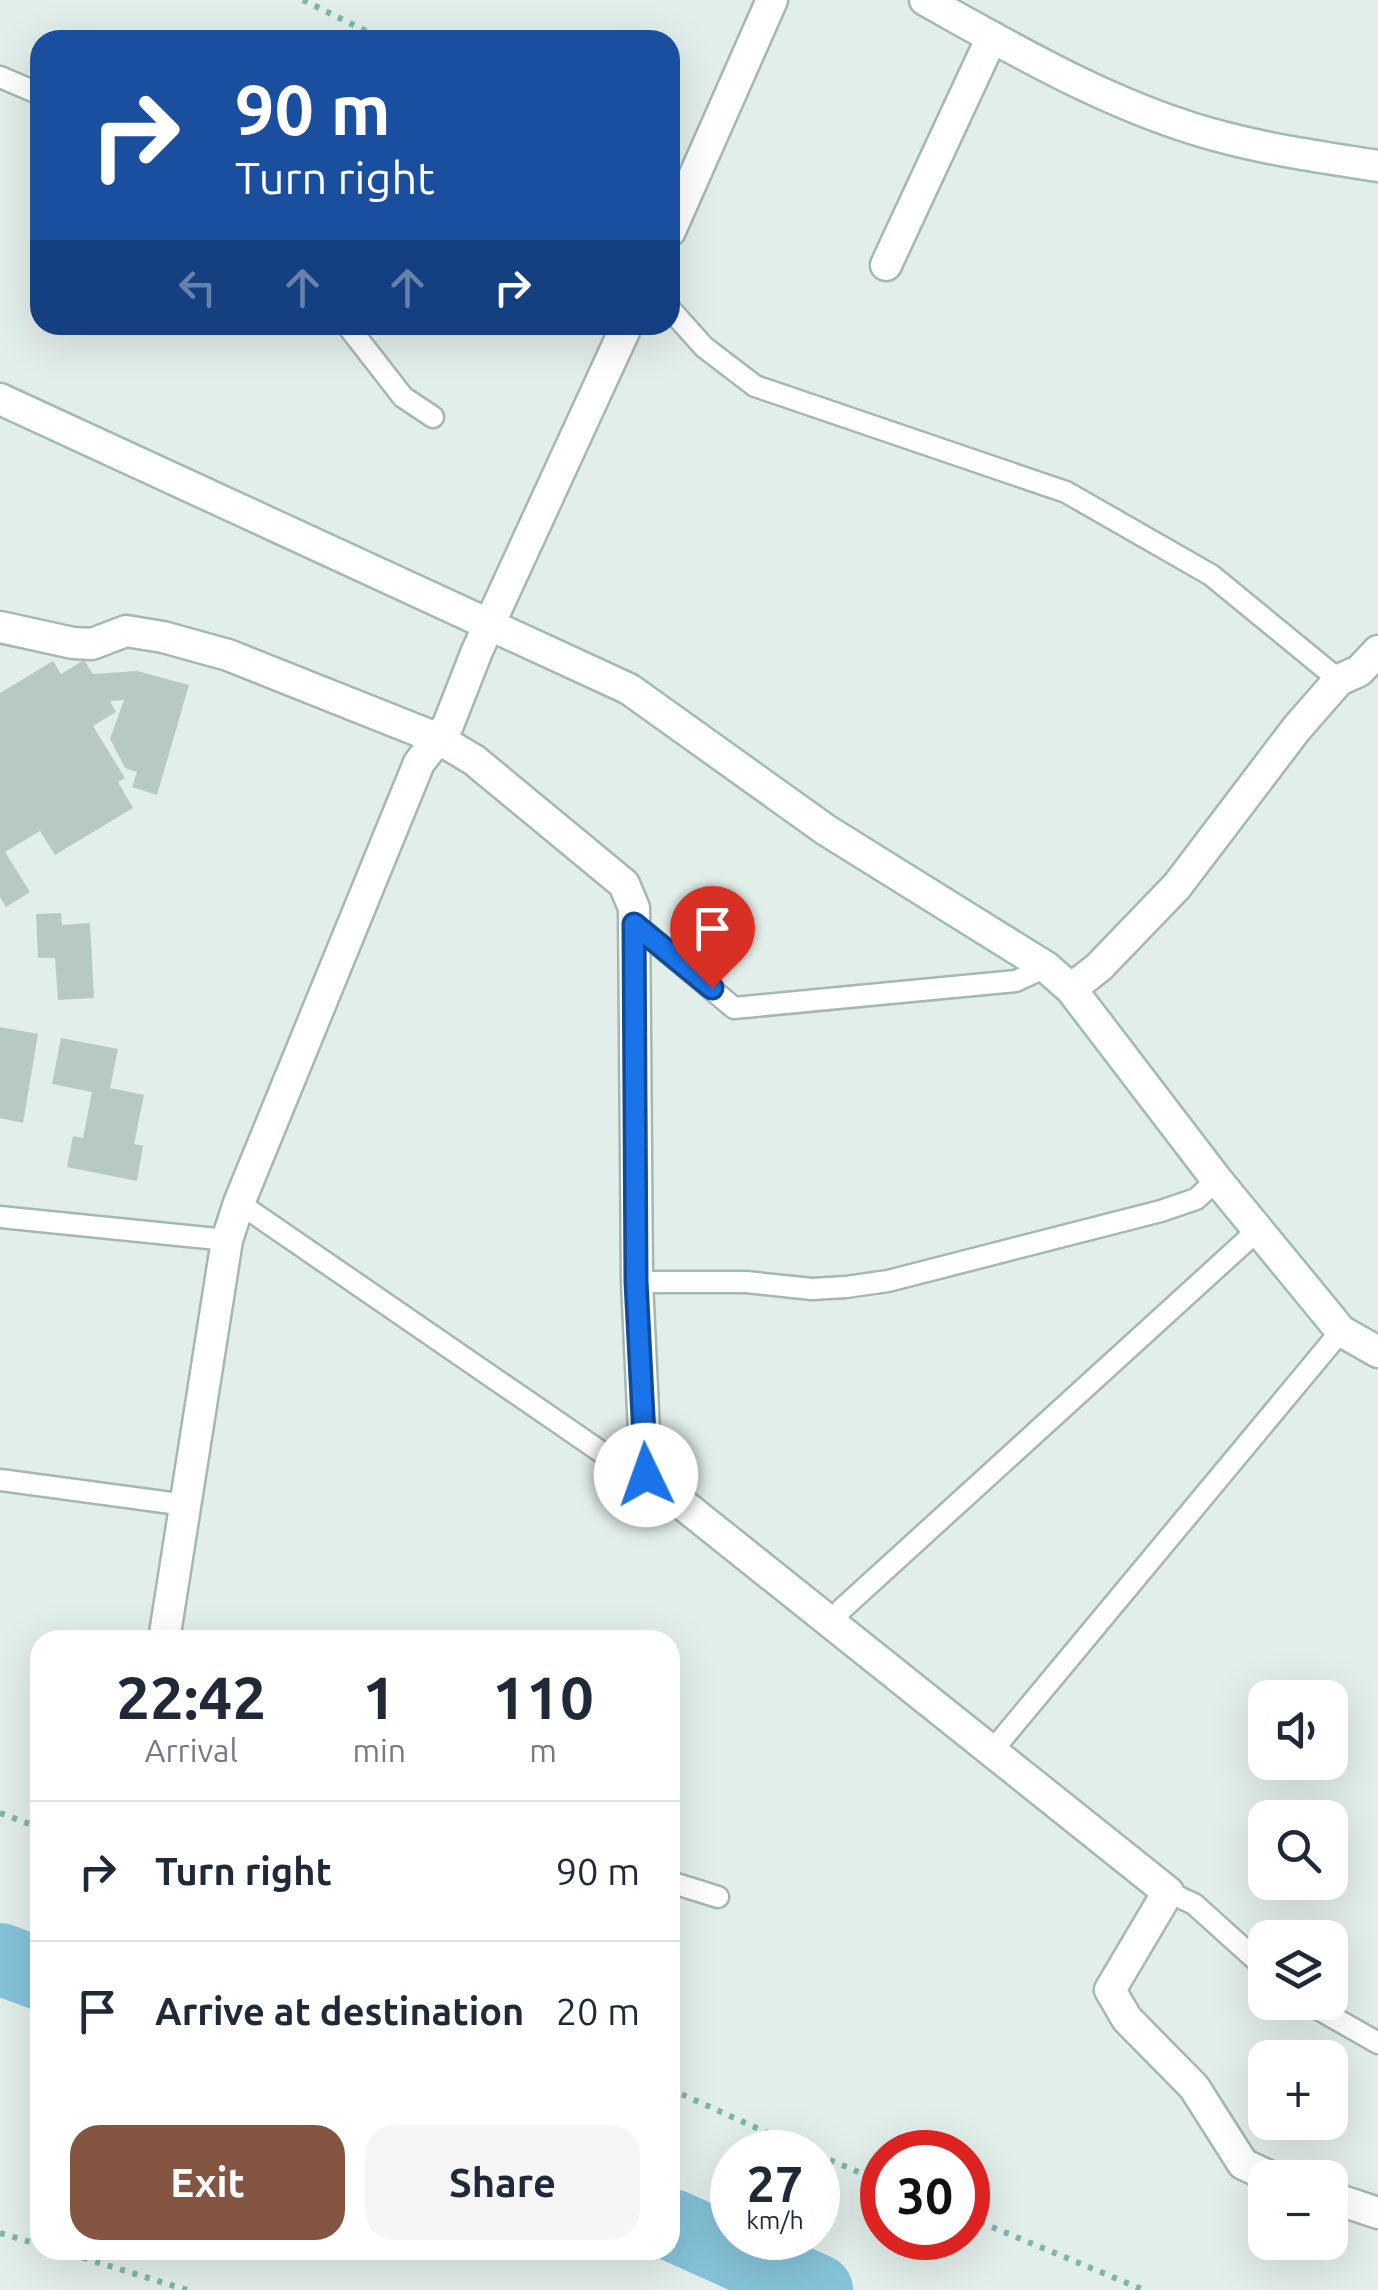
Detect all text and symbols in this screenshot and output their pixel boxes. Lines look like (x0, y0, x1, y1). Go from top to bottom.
icon: right (70, 70, 200, 200)
text: 90 m (235, 70, 391, 148)
text: Turn right (235, 152, 435, 203)
icon: left (170, 260, 225, 315)
icon: ahead (275, 260, 330, 315)
icon: ahead (380, 260, 435, 315)
icon: right (485, 260, 540, 315)
pin (670, 886, 755, 989)
icon: arrive (685, 901, 740, 956)
position arrow (594, 1423, 698, 1527)
text: 22:42 (116, 1663, 266, 1730)
text: 1 (362, 1663, 396, 1730)
text: 110 (492, 1663, 594, 1730)
map controls (1248, 1680, 1348, 2260)
button: sound (1248, 1680, 1348, 1780)
text: Arrival (145, 1732, 238, 1768)
text: min (352, 1732, 406, 1768)
text: m (529, 1732, 557, 1768)
button: search (1248, 1800, 1348, 1900)
icon: right (70, 1844, 125, 1899)
text: Turn right (155, 1850, 332, 1892)
text: 90 m (556, 1850, 640, 1892)
button: layers (1248, 1920, 1348, 2020)
icon: arrive (70, 1984, 125, 2039)
text: Arrive at destination (155, 1990, 524, 2032)
text: 20 m (556, 1990, 640, 2032)
button: + (1248, 2040, 1348, 2140)
button: Exit (70, 2125, 345, 2240)
button: Share (365, 2125, 640, 2240)
speed limit sign: 30 (860, 2130, 990, 2260)
text: 27 (747, 2155, 803, 2211)
button: − (1248, 2160, 1348, 2260)
text: km/h (746, 2206, 804, 2234)

